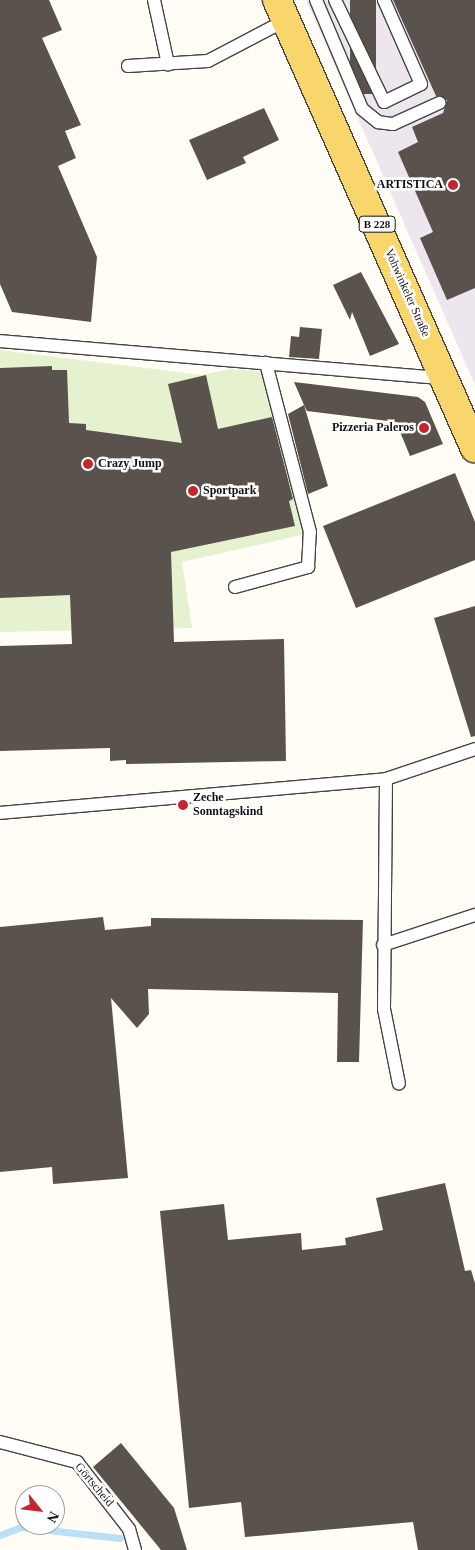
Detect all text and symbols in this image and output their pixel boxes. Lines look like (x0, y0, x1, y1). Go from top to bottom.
place label: ARTISTICA (377, 178, 443, 192)
marker: ARTISTICA (447, 179, 459, 191)
road number: B 228 (358, 215, 396, 232)
street label: Vohwinkeler Straße (381, 247, 433, 339)
place label: Pizzeria Paleros (332, 421, 414, 435)
marker: Pizzeria Paleros (418, 422, 430, 434)
place label: Crazy Jump (98, 457, 162, 471)
marker: Crazy Jump (82, 458, 94, 470)
place label: Sportpark (203, 484, 256, 498)
marker: Sportpark (187, 485, 199, 497)
place label: Zeche Sonntagskind (193, 791, 263, 819)
marker: Zeche Sonntagskind (177, 799, 189, 811)
street label: Görtscheid (72, 1460, 116, 1510)
north arrow (15, 1485, 65, 1535)
text: N (44, 1509, 62, 1525)

